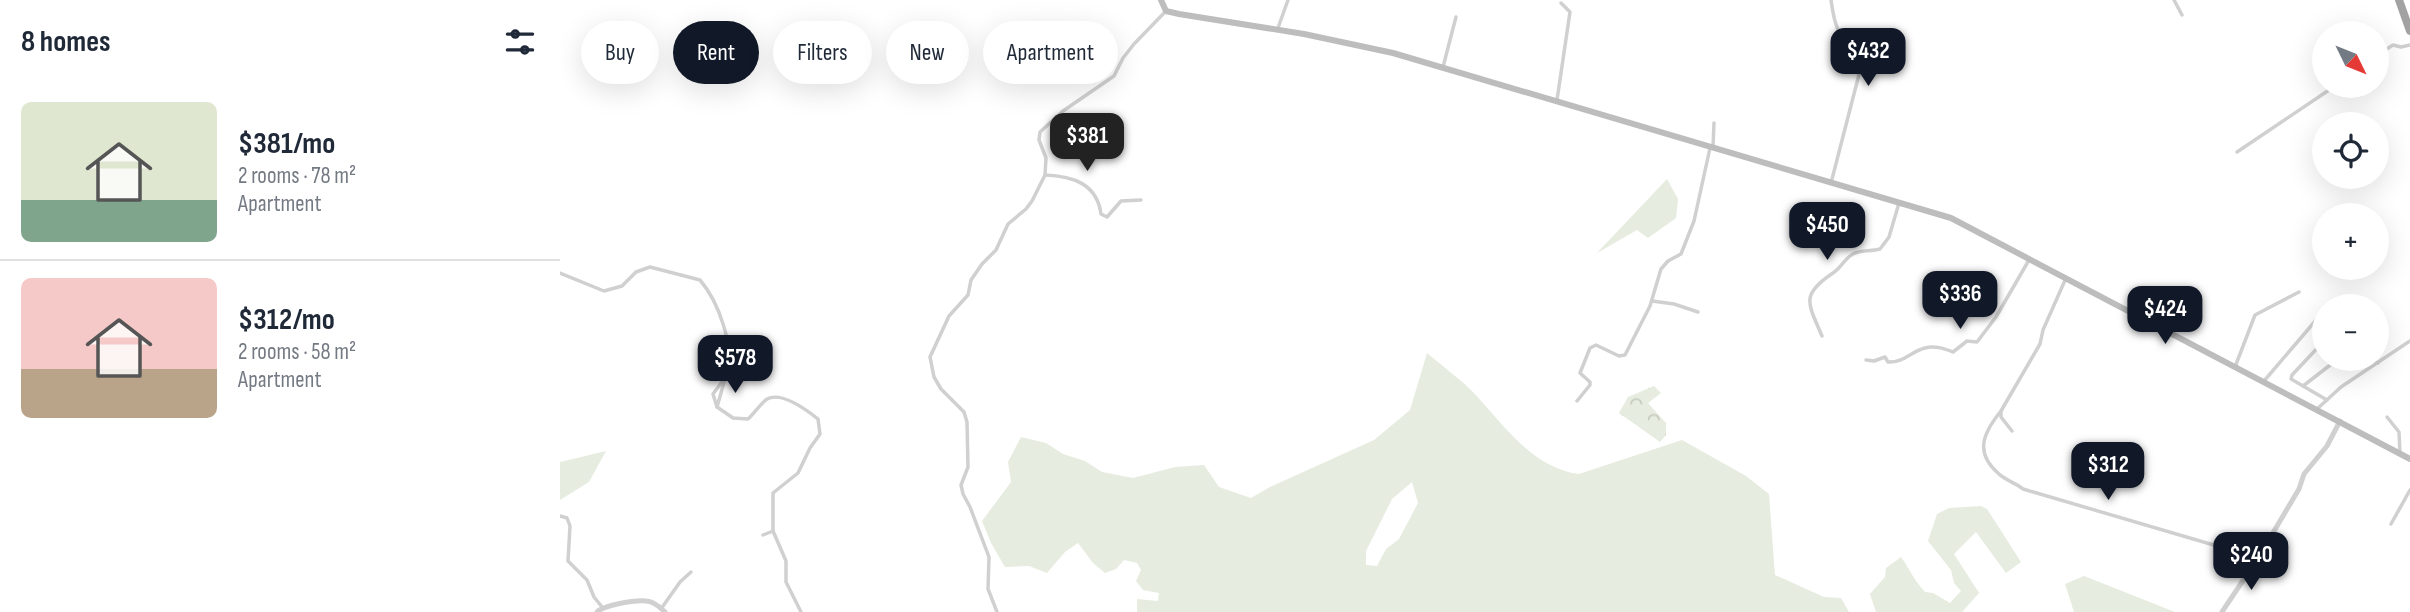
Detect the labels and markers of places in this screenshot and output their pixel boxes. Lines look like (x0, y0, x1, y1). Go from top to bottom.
pin: $432 (1827, 28, 1909, 88)
pin: $381 (1046, 114, 1128, 173)
pin: $450 (1786, 202, 1868, 262)
pin: $336 (1919, 272, 2001, 331)
pin: $424 (2124, 286, 2206, 346)
pin: $578 (694, 336, 776, 395)
pin: $312 (2067, 442, 2149, 502)
pin: $240 (2210, 532, 2292, 592)

